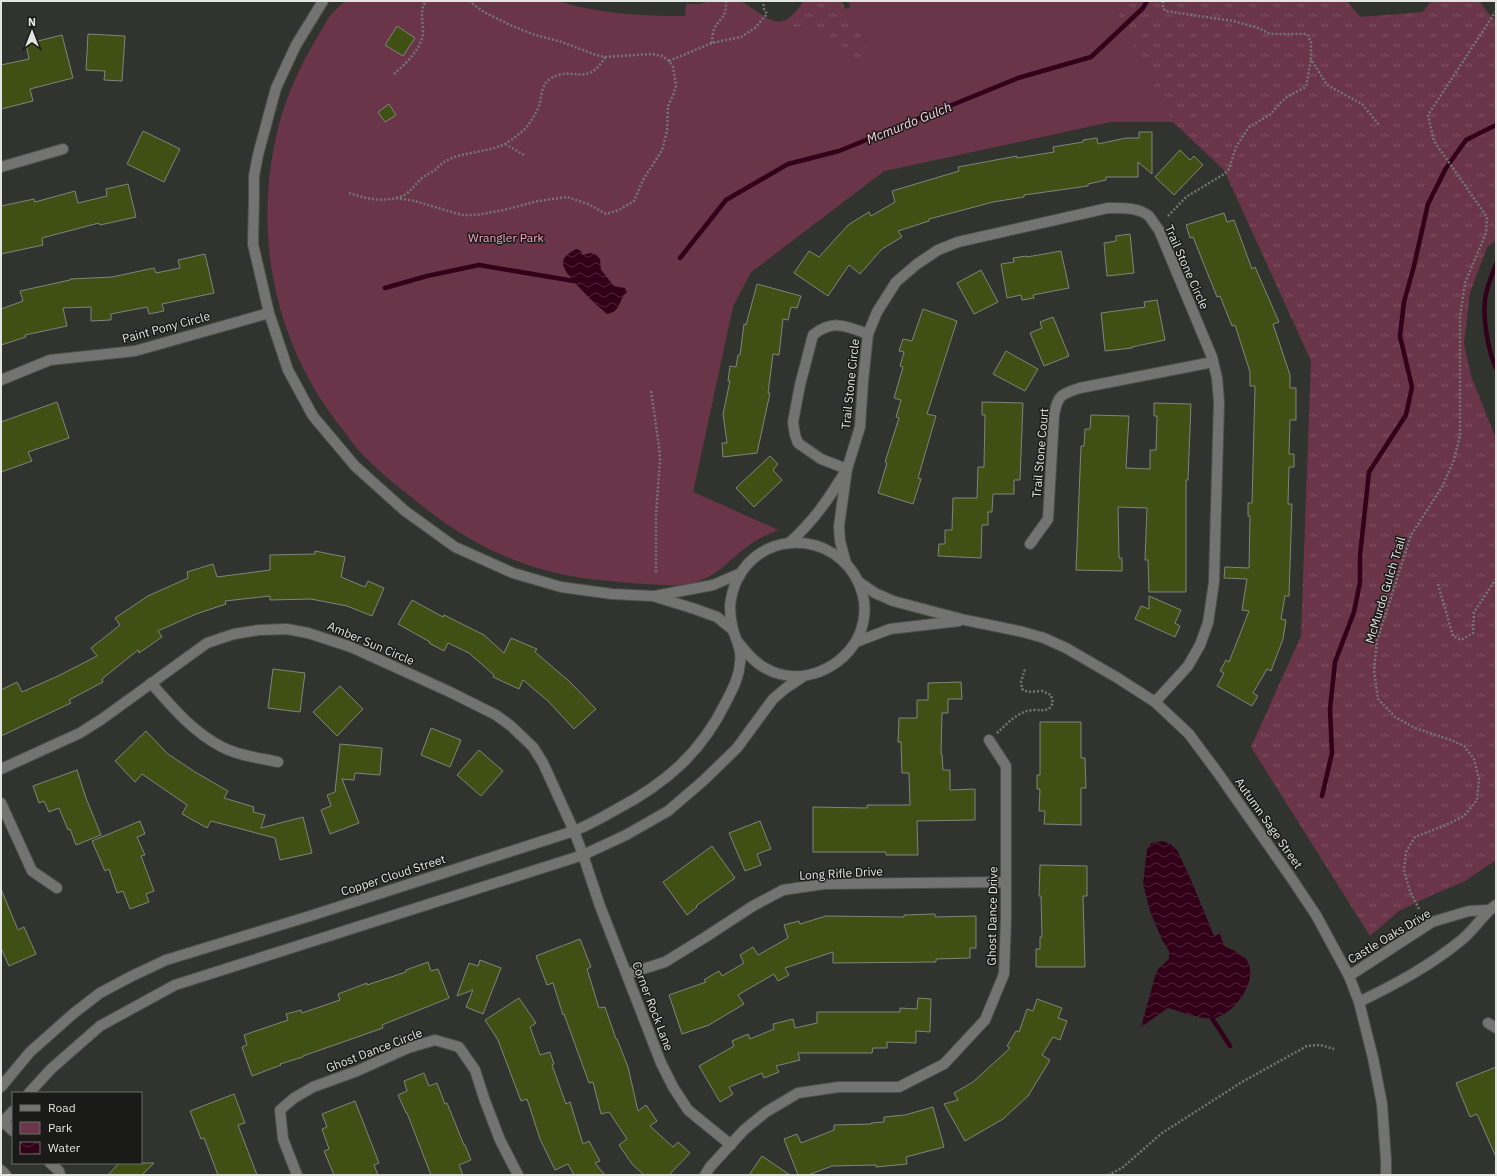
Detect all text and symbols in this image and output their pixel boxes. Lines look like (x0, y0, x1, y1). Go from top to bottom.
north arrow (12, 12, 52, 52)
text: N (28, 15, 36, 29)
water label: Mcmurdo Gulch (864, 98, 954, 148)
street label: Trail Stone Circle (1162, 222, 1213, 312)
park label: Wrangler Park (468, 230, 545, 245)
street label: Paint Pony Circle (120, 308, 212, 346)
street label: Trail Stone Circle (838, 338, 862, 430)
street label: Trail Stone Court (1029, 408, 1051, 498)
street label: McMurdo Gulch Trail (1362, 535, 1408, 645)
street label: Amber Sun Circle (325, 618, 417, 668)
street label: Autumn Sage Street (1232, 775, 1306, 871)
street label: Copper Cloud Street (339, 851, 447, 899)
street label: Long Rifle Drive (799, 863, 884, 883)
street label: Ghost Dance Drive (984, 866, 1000, 966)
street label: Castle Oaks Drive (1345, 905, 1434, 967)
street label: Corner Rock Lane (629, 959, 677, 1053)
street label: Ghost Dance Circle (324, 1025, 425, 1075)
legend (12, 1092, 142, 1164)
text: Road (48, 1100, 76, 1115)
text: Park (48, 1120, 73, 1135)
text: Water (48, 1140, 81, 1155)

